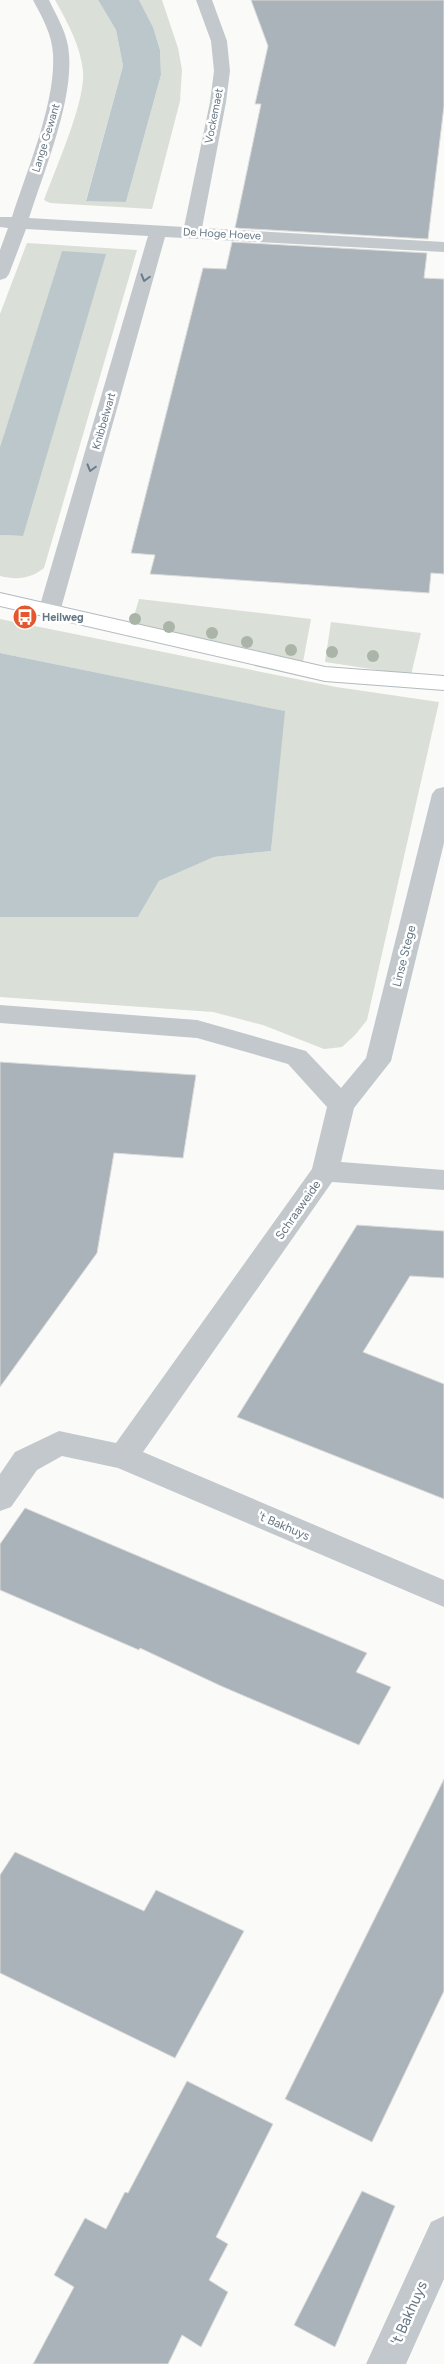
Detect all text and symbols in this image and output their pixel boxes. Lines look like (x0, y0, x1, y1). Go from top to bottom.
street label: Vockemaet (202, 87, 226, 145)
street label: Lange Gewant (29, 102, 63, 174)
street label: De Hoge Hoeve (183, 225, 261, 243)
one-way arrow (141, 273, 151, 281)
street label: Knibbelwart (90, 391, 118, 451)
one-way arrow (86, 463, 97, 472)
bus stop icon: Heilweg (12, 604, 38, 630)
place label: Heilweg (42, 611, 84, 624)
street label: Linse Stege (390, 923, 419, 988)
street label: Schraaweide (272, 1177, 324, 1242)
street label: 't Bakhuys (256, 1509, 312, 1543)
street label: 't Bakhuys (387, 2278, 431, 2348)

